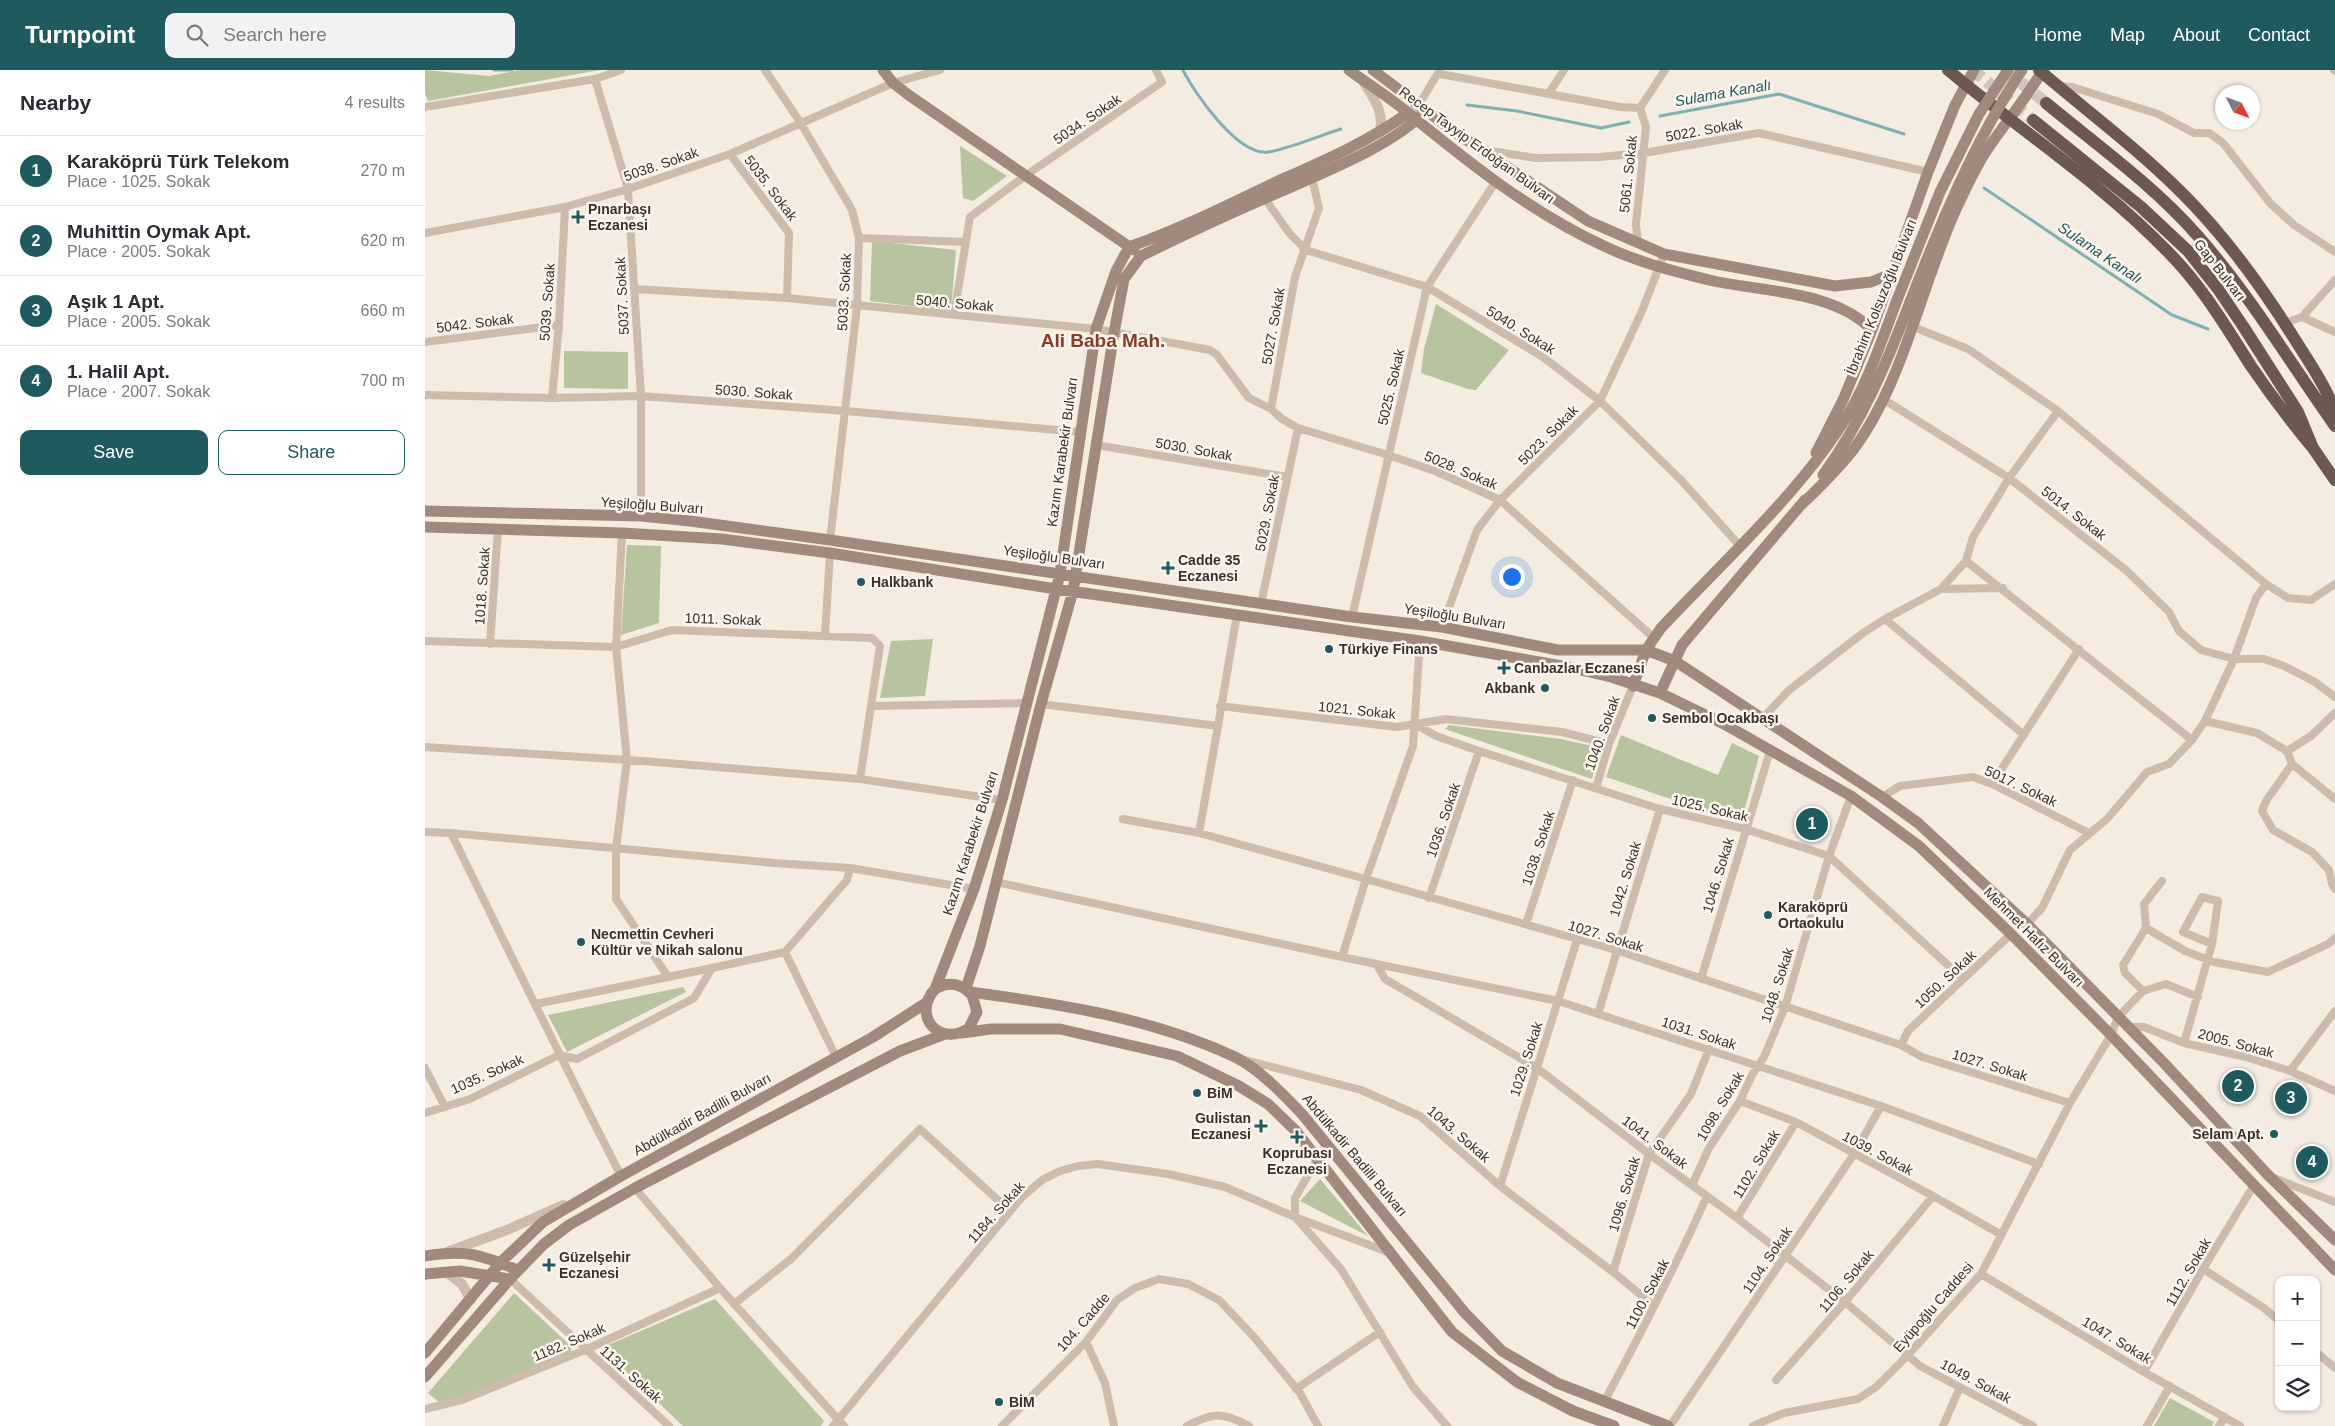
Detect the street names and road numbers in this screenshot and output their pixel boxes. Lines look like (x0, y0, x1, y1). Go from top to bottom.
street label: Recep Tayyip Erdoğan Bulvarı (1396, 83, 1558, 207)
street label: 5034. Sokak (1050, 90, 1125, 147)
street label: 5022. Sokak (1664, 115, 1745, 145)
street label: 5061. Sokak (1616, 133, 1640, 214)
street label: 5038. Sokak (622, 143, 701, 184)
street label: 5035. Sokak (741, 152, 801, 225)
street label: İbrahim Kolsuzoğlu Bulvarı (1841, 216, 1920, 377)
street label: Gap Bulvarı (2191, 236, 2249, 304)
street label: 5033. Sokak (834, 252, 854, 331)
street label: 5037. Sokak (612, 256, 632, 335)
street label: 5039. Sokak (536, 262, 558, 341)
street label: 5027. Sokak (1258, 285, 1288, 366)
street label: 5040. Sokak (916, 292, 995, 314)
street label: 5040. Sokak (1484, 303, 1559, 358)
street label: 5042. Sokak (435, 310, 516, 336)
street label: 5025. Sokak (1374, 346, 1408, 427)
street label: Kazım Karabekir Bulvarı (1044, 376, 1080, 528)
street label: 5030. Sokak (715, 381, 794, 403)
street label: 5023. Sokak (1515, 401, 1582, 468)
street label: 5030. Sokak (1154, 434, 1235, 464)
street label: 5028. Sokak (1422, 447, 1501, 493)
street label: 5029. Sokak (1252, 472, 1282, 553)
street label: 5014. Sokak (2038, 483, 2110, 544)
street label: Yeşiloğlu Bulvarı (600, 493, 704, 517)
street label: Yeşiloğlu Bulvarı (1002, 542, 1106, 572)
street label: 1018. Sokak (471, 546, 493, 625)
street label: Yeşiloğlu Bulvarı (1403, 600, 1507, 632)
street label: 1011. Sokak (684, 610, 763, 628)
street label: 1040. Sokak (1581, 693, 1623, 772)
street label: 1021. Sokak (1317, 698, 1398, 722)
street label: 5017. Sokak (1982, 762, 2061, 810)
street label: Kazım Karabekir Bulvarı (939, 769, 1001, 917)
street label: 1036. Sokak (1423, 780, 1464, 859)
street label: 1025. Sokak (1670, 791, 1751, 825)
street label: 1038. Sokak (1518, 808, 1558, 887)
street label: 1046. Sokak (1699, 834, 1737, 915)
street label: 1042. Sokak (1606, 838, 1644, 919)
street label: Mehmet Hafız Bulvarı (1981, 884, 2087, 990)
street label: 1027. Sokak (1566, 917, 1647, 955)
street label: 1048. Sokak (1757, 945, 1797, 1024)
street label: 1050. Sokak (1911, 946, 1980, 1011)
street label: 1031. Sokak (1660, 1013, 1739, 1053)
street label: 1029. Sokak (1506, 1019, 1546, 1098)
street label: 2005. Sokak (2196, 1025, 2277, 1061)
street label: 1027. Sokak (1950, 1046, 2031, 1084)
street label: 1035. Sokak (448, 1050, 527, 1097)
street label: 1098. Sokak (1693, 1068, 1747, 1143)
street label: Abdülkadir Badilli Bulvarı (630, 1069, 774, 1159)
street label: Abdülkadir Badilli Bulvarı (1299, 1091, 1411, 1219)
street label: 1043. Sokak (1424, 1102, 1494, 1166)
street label: 1041. Sokak (1619, 1112, 1692, 1172)
street label: 1102. Sokak (1729, 1126, 1783, 1201)
street label: 1039. Sokak (1840, 1128, 1917, 1179)
street label: 1096. Sokak (1605, 1153, 1643, 1234)
street label: 1184. Sokak (964, 1177, 1028, 1246)
street label: 1104. Sokak (1739, 1223, 1796, 1296)
street label: 1112. Sokak (2162, 1234, 2214, 1309)
street label: 1106. Sokak (1815, 1246, 1877, 1316)
street label: 1100. Sokak (1622, 1255, 1673, 1332)
street label: Eyüpoğlu Caddesi (1890, 1259, 1976, 1355)
street label: 104. Cadde (1053, 1289, 1113, 1355)
street label: 1047. Sokak (2080, 1313, 2155, 1367)
street label: 1182. Sokak (531, 1319, 608, 1364)
street label: 1131. Sokak (597, 1342, 666, 1406)
street label: 1049. Sokak (1938, 1356, 2015, 1407)

